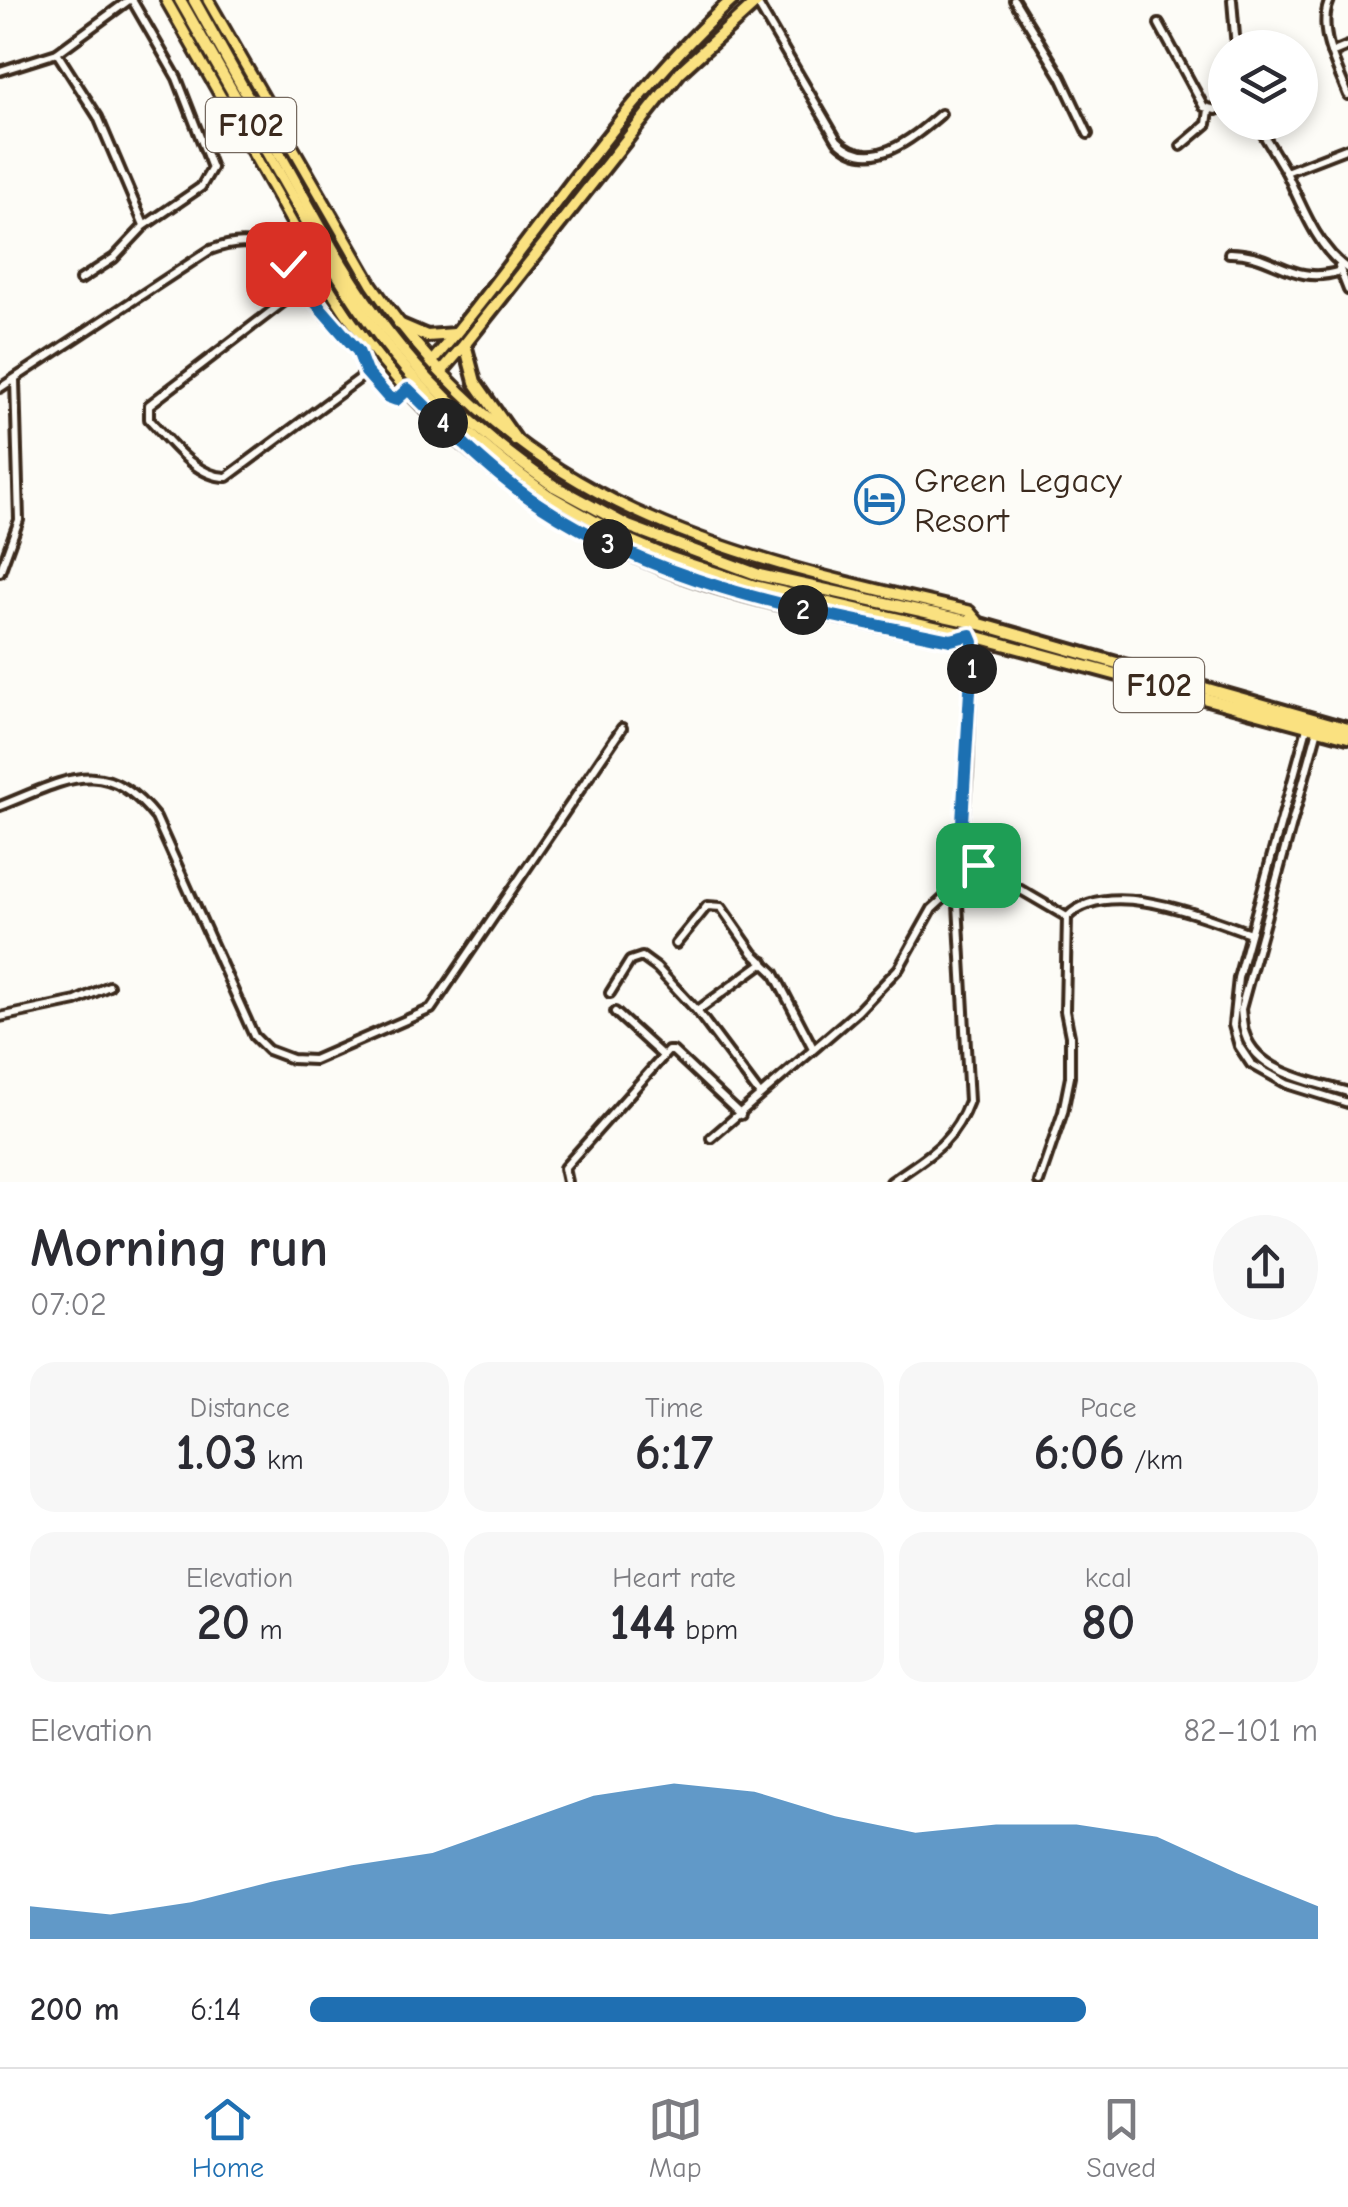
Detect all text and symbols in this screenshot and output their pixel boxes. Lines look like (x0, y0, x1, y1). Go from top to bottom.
map controls (1208, 30, 1318, 140)
button: layers (1208, 30, 1318, 140)
road number: F102 (206, 98, 296, 152)
pin (246, 222, 331, 307)
icon: check (261, 237, 316, 292)
pin: 4 (418, 398, 468, 448)
text: 4 (436, 407, 450, 439)
place label: Green Legacy Resort (914, 460, 1122, 541)
hotel icon: Green Legacy Resort (853, 474, 905, 526)
pin: 3 (583, 519, 633, 569)
text: 3 (601, 528, 615, 560)
pin: 2 (778, 585, 828, 635)
text: 2 (796, 594, 810, 626)
pin: 1 (947, 644, 997, 694)
text: 1 (966, 653, 978, 685)
road number: F102 (1114, 658, 1204, 712)
pin (936, 823, 1021, 908)
icon: arrive (951, 838, 1006, 893)
button: share (1213, 1215, 1318, 1320)
text: Morning run (30, 1216, 328, 1280)
text: 07:02 (30, 1286, 107, 1323)
text: Distance (190, 1392, 290, 1424)
text: Time (645, 1392, 703, 1424)
text: Pace (1080, 1392, 1137, 1424)
text: 1.03 (176, 1424, 258, 1482)
text: 6:17 (635, 1424, 713, 1482)
text: 6:06 (1034, 1424, 1125, 1482)
text: km (258, 1444, 304, 1476)
text: /km (1125, 1444, 1183, 1476)
text: Elevation (186, 1562, 293, 1594)
text: Heart rate (612, 1562, 736, 1594)
text: kcal (1085, 1562, 1132, 1594)
text: 20 (197, 1594, 250, 1652)
text: 144 (610, 1594, 676, 1652)
text: 80 (1081, 1594, 1135, 1652)
text: m (250, 1614, 283, 1646)
text: bpm (676, 1614, 738, 1646)
text: Elevation (30, 1712, 153, 1749)
text: 82–101 m (1184, 1712, 1318, 1749)
text: 200 m (30, 1991, 119, 2028)
text: 6:14 (190, 1991, 241, 2028)
tab: Home (192, 2092, 264, 2184)
tab: Map (648, 2092, 703, 2184)
tab: Saved (1086, 2092, 1156, 2184)

